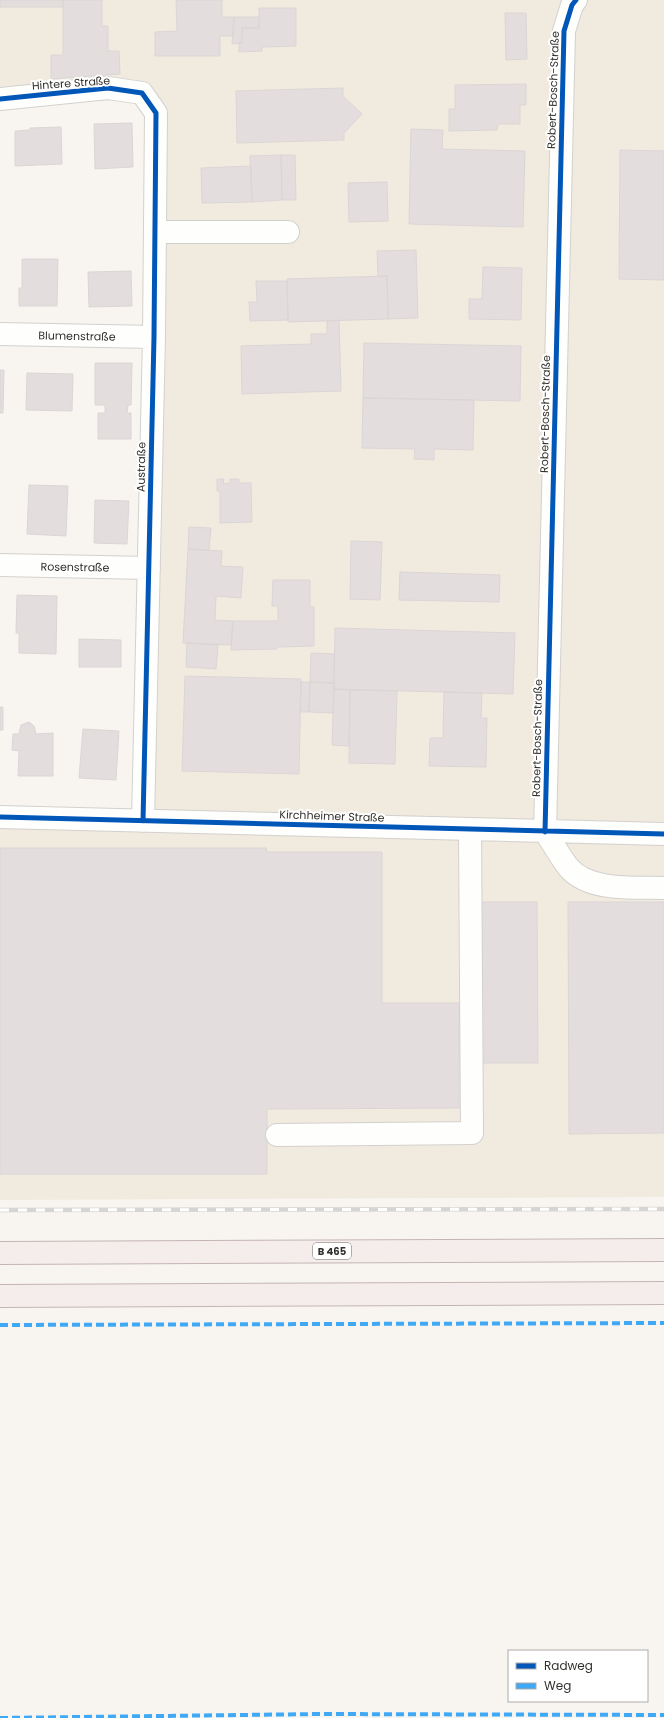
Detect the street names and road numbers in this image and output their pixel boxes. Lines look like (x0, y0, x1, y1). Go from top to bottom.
street label: Robert-Bosch-Straße (543, 31, 563, 149)
street label: Hintere Straße (31, 72, 111, 94)
street label: Blumenstraße (38, 327, 116, 345)
street label: Robert-Bosch-Straße (536, 355, 554, 473)
street label: Austraße (133, 442, 149, 492)
street label: Rosenstraße (40, 558, 110, 576)
street label: Robert-Bosch-Straße (528, 679, 546, 797)
street label: Kirchheimer Straße (279, 806, 385, 826)
road number: B 465 (313, 1243, 351, 1259)

